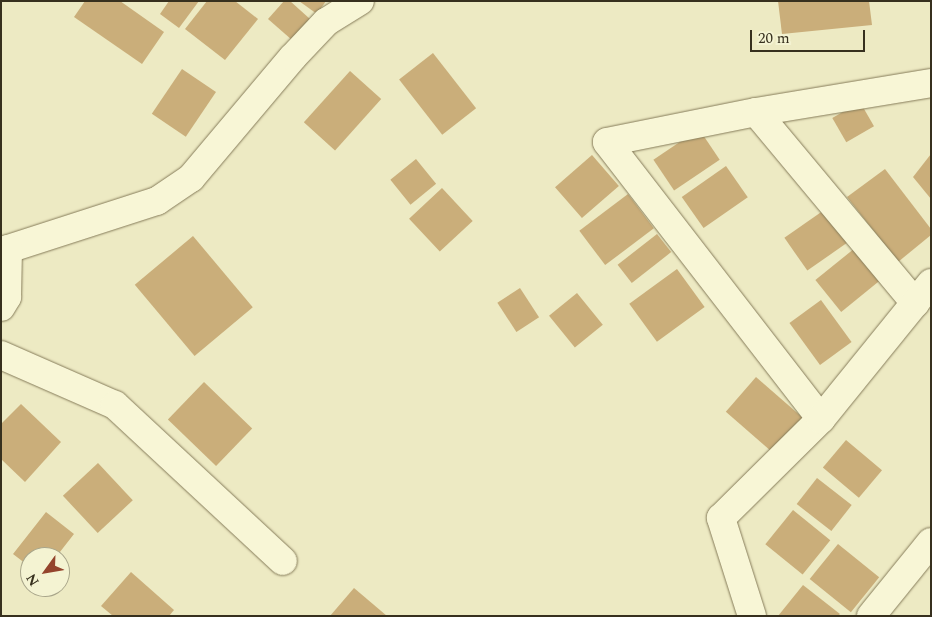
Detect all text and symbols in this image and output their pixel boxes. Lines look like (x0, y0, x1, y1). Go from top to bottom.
scale bar (752, 20, 867, 52)
text: 20 m (758, 27, 790, 50)
north arrow (20, 547, 70, 597)
text: N (21, 569, 45, 590)

